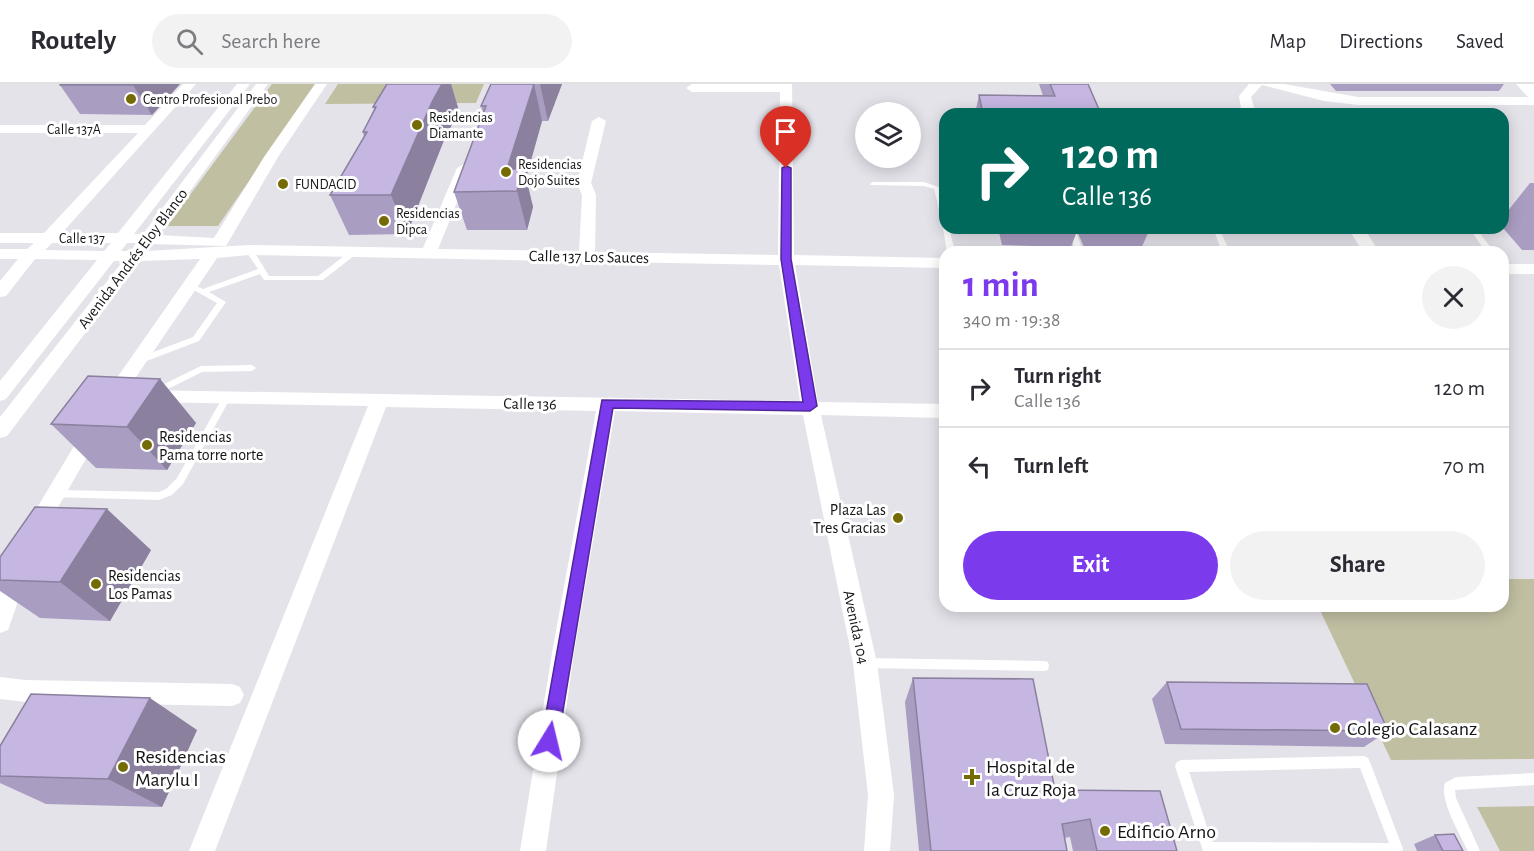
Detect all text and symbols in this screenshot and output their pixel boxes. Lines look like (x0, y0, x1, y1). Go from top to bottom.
search box (152, 14, 572, 68)
icon: search (173, 25, 206, 58)
text: Routely (30, 27, 116, 55)
text: Search here (221, 30, 321, 52)
text: Map (1270, 31, 1306, 52)
text: Directions (1339, 31, 1423, 52)
text: Saved (1456, 31, 1504, 52)
marker: Centro Profesional Prebo (124, 92, 138, 106)
place label: Centro Profesional Prebo (143, 93, 277, 107)
map controls (855, 102, 921, 168)
button: layers (855, 102, 921, 168)
pin (760, 106, 811, 168)
place label: Residencias Diamante (429, 111, 493, 141)
icon: arrive (769, 115, 802, 148)
marker: Residencias Diamante (410, 118, 424, 132)
street label: Calle 137A (47, 123, 101, 137)
icon: right (963, 132, 1041, 210)
text: 120 m (1062, 134, 1159, 176)
place label: Residencias Dojo Suites (518, 158, 582, 188)
marker: Residencias Dojo Suites (499, 165, 513, 179)
marker: FUNDACID (276, 177, 290, 191)
place label: FUNDACID (295, 178, 356, 192)
text: Calle 136 (1062, 183, 1152, 210)
street label: Avenida Andrés Eloy Blanco (75, 185, 191, 332)
place label: Residencias Dipca (396, 207, 460, 237)
marker: Residencias Dipca (377, 214, 391, 228)
street label: Calle 137 (59, 232, 105, 246)
street label: Calle 137 Los Sauces (529, 248, 649, 266)
button: close (1422, 266, 1485, 329)
text: 1 min (963, 267, 1039, 303)
text: 340 m · 19:38 (963, 310, 1060, 330)
text: Turn right (1014, 365, 1101, 387)
icon: right (963, 372, 996, 405)
text: 120 m (1435, 377, 1485, 399)
text: Calle 136 (1014, 391, 1081, 411)
street label: Calle 136 (503, 396, 557, 412)
place label: Residencias Pama torre norte (159, 429, 263, 463)
marker: Residencias Pama torre norte (140, 438, 154, 452)
icon: left (963, 450, 996, 483)
text: Turn left (1014, 455, 1088, 477)
text: 70 m (1443, 455, 1485, 477)
place label: Plaza Las Tres Gracias (813, 502, 886, 536)
marker: Plaza Las Tres Gracias (891, 511, 905, 525)
button: Exit (963, 531, 1218, 600)
button: Share (1230, 531, 1485, 600)
place label: Residencias Los Pamas (108, 568, 181, 602)
marker: Residencias Los Pamas (89, 577, 103, 591)
street label: Avenida 104 (840, 589, 872, 666)
position arrow (517, 709, 581, 773)
place label: Colegio Calasanz (1347, 719, 1477, 739)
marker: Colegio Calasanz (1328, 721, 1342, 735)
place label: Residencias Marylu I (135, 747, 226, 790)
place label: Hospital de la Cruz Roja (986, 757, 1076, 800)
marker: Residencias Marylu I (116, 760, 130, 774)
marker: Hospital de la Cruz Roja (963, 768, 981, 786)
place label: Edificio Arno (1117, 822, 1216, 842)
marker: Edificio Arno (1098, 824, 1112, 838)

